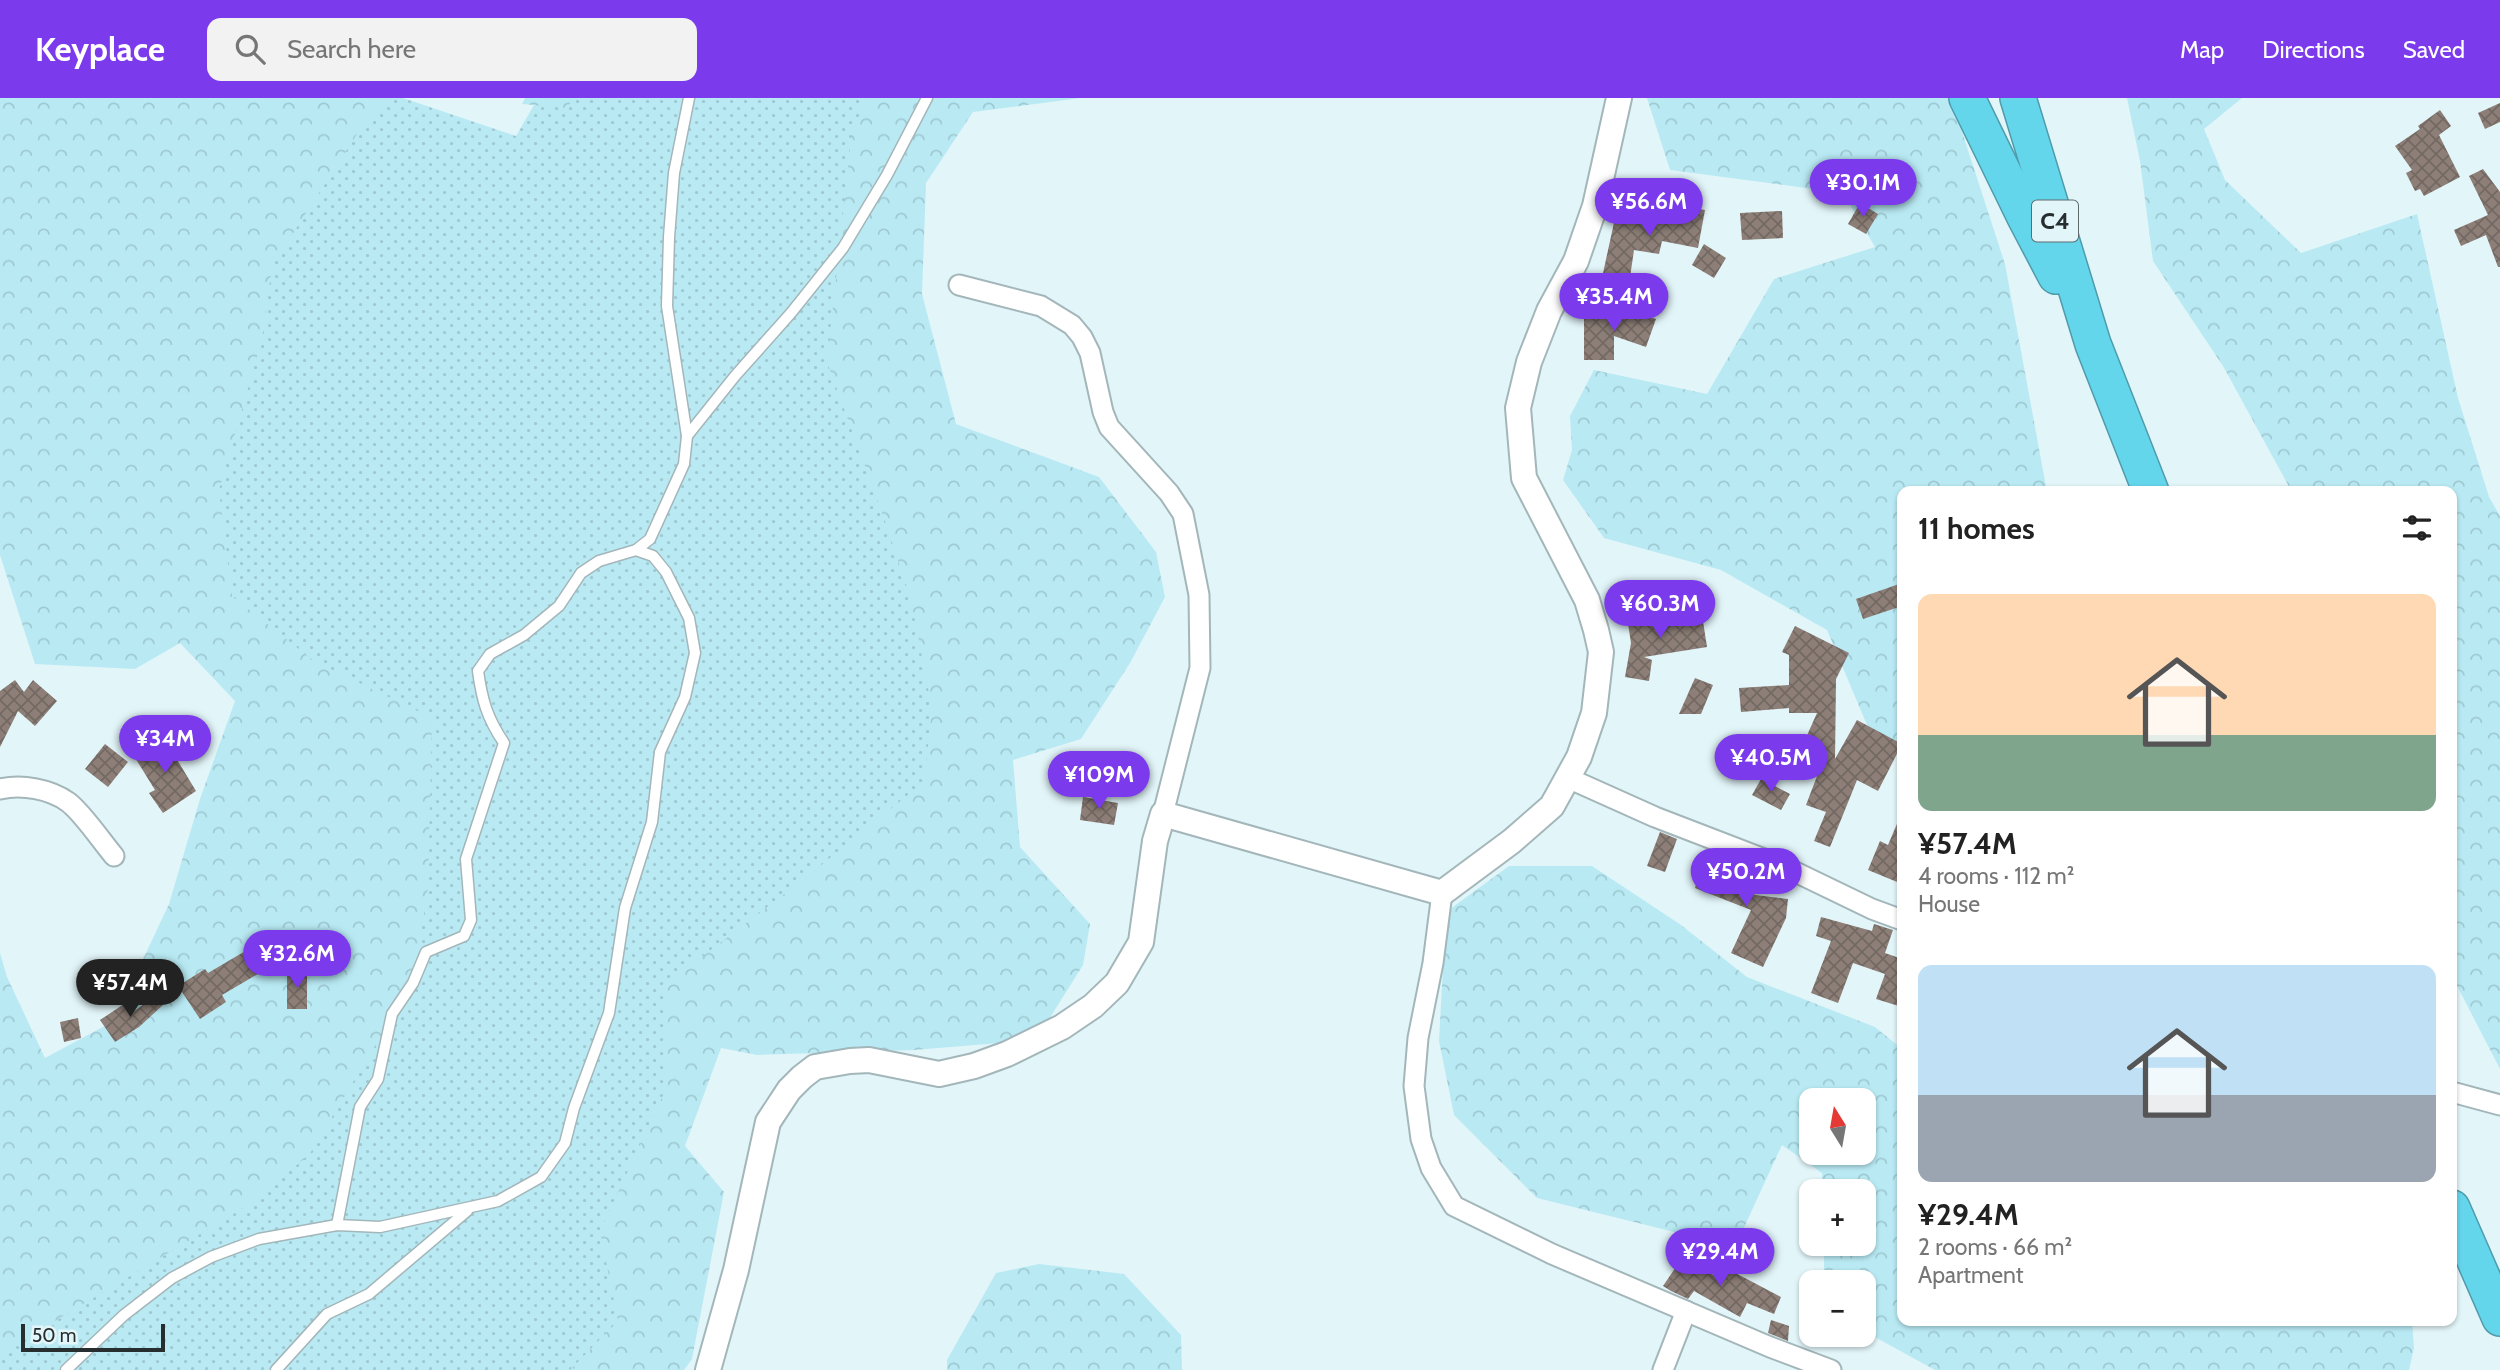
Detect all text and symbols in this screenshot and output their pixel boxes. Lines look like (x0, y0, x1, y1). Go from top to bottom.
search box (207, 18, 697, 81)
text: Keyplace (35, 29, 165, 69)
icon: search (231, 30, 269, 68)
text: Search here (287, 33, 416, 65)
text: Map (2180, 35, 2224, 64)
text: Directions (2262, 35, 2365, 64)
text: Saved (2403, 35, 2465, 64)
pin: ¥30.1M (1806, 159, 1920, 219)
text: ¥30.1M (1826, 168, 1900, 196)
pin: ¥56.6M (1592, 178, 1706, 238)
text: ¥56.6M (1611, 187, 1687, 215)
road number: C4 (2032, 201, 2078, 242)
pin: ¥35.4M (1557, 274, 1671, 333)
text: ¥35.4M (1575, 282, 1653, 310)
icon: filters (2398, 509, 2436, 547)
text: 11 homes (1918, 510, 2035, 547)
pin: ¥60.3M (1603, 580, 1717, 640)
text: ¥60.3M (1620, 589, 1700, 617)
icon: home (2114, 639, 2240, 765)
pin: ¥34M (124, 716, 206, 775)
text: ¥34M (135, 724, 195, 752)
pin: ¥40.5M (1714, 734, 1828, 794)
text: ¥40.5M (1731, 743, 1811, 771)
pin: ¥109M (1050, 752, 1148, 811)
text: ¥109M (1064, 760, 1134, 788)
text: ¥57.4M (1918, 825, 2017, 862)
pin: ¥50.2M (1689, 848, 1803, 908)
text: ¥50.2M (1707, 857, 1785, 885)
text: 4 rooms · 112 m² (1918, 862, 2074, 890)
text: House (1918, 890, 1980, 918)
pin: ¥32.6M (240, 930, 354, 990)
text: ¥32.6M (259, 939, 335, 967)
pin: ¥57.4M (73, 960, 187, 1019)
text: ¥57.4M (92, 968, 168, 996)
icon: home (2114, 1010, 2240, 1136)
north arrow (1799, 1088, 1876, 1166)
map controls (1799, 1088, 1876, 1347)
button: + (1799, 1179, 1876, 1256)
text: ¥29.4M (1918, 1196, 2019, 1233)
pin: ¥29.4M (1663, 1228, 1777, 1288)
text: 2 rooms · 66 m² (1918, 1233, 2072, 1261)
text: ¥29.4M (1681, 1237, 1759, 1265)
text: Apartment (1918, 1261, 2023, 1289)
button: − (1799, 1270, 1876, 1347)
scale bar (21, 1321, 164, 1353)
text: 50 m (32, 1324, 76, 1347)

